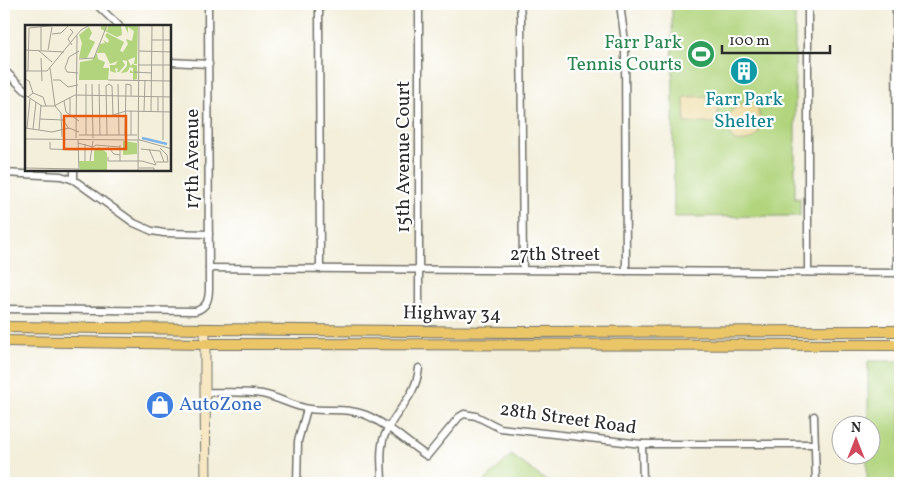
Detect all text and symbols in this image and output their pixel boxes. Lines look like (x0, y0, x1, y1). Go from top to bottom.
scale bar (722, 22, 829, 54)
inset map (25, 25, 171, 171)
place label: Farr Park Tennis Courts (567, 30, 682, 78)
text: 100 m (729, 31, 769, 52)
sports icon: Farr Park Tennis Courts (686, 39, 716, 69)
building icon: Farr Park Shelter (729, 56, 759, 86)
street label: 15th Avenue Court (391, 81, 417, 233)
place label: Farr Park Shelter (705, 87, 783, 135)
street label: 17th Avenue (180, 109, 206, 209)
street label: 27th Street (510, 242, 601, 268)
street label: Highway 34 (403, 300, 501, 328)
shop icon: AutoZone (145, 390, 175, 420)
place label: AutoZone (179, 392, 262, 418)
street label: 28th Street Road (498, 397, 638, 441)
north arrow (832, 414, 882, 464)
text: N (851, 419, 861, 438)

